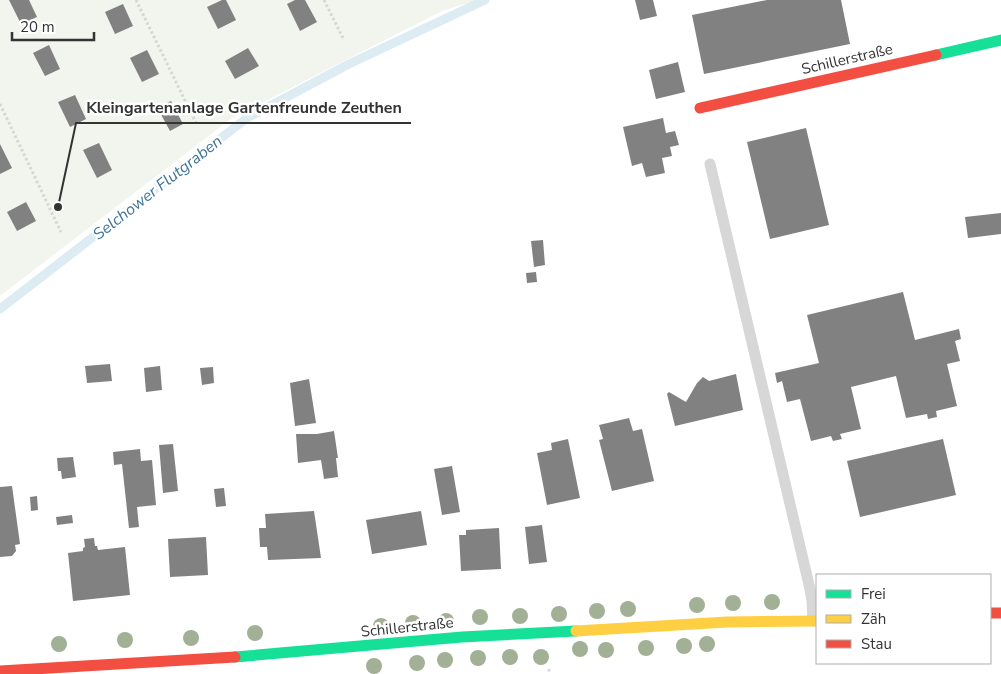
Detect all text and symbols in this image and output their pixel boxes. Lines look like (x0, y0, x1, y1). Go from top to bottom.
scale bar (12, 10, 95, 42)
text: 20 m (20, 17, 55, 37)
street label: Schillerstraße (799, 39, 895, 79)
callout: Kleingartenanlage Gartenfreunde Zeuthen (76, 92, 411, 123)
text: Kleingartenanlage Gartenfreunde Zeuthen (86, 97, 402, 119)
water label: Selchower Flutgraben (88, 130, 227, 245)
legend (816, 574, 991, 664)
text: Frei (861, 584, 886, 604)
text: Zäh (861, 609, 886, 629)
street label: Schillerstraße (360, 612, 454, 642)
text: Stau (861, 634, 892, 654)

